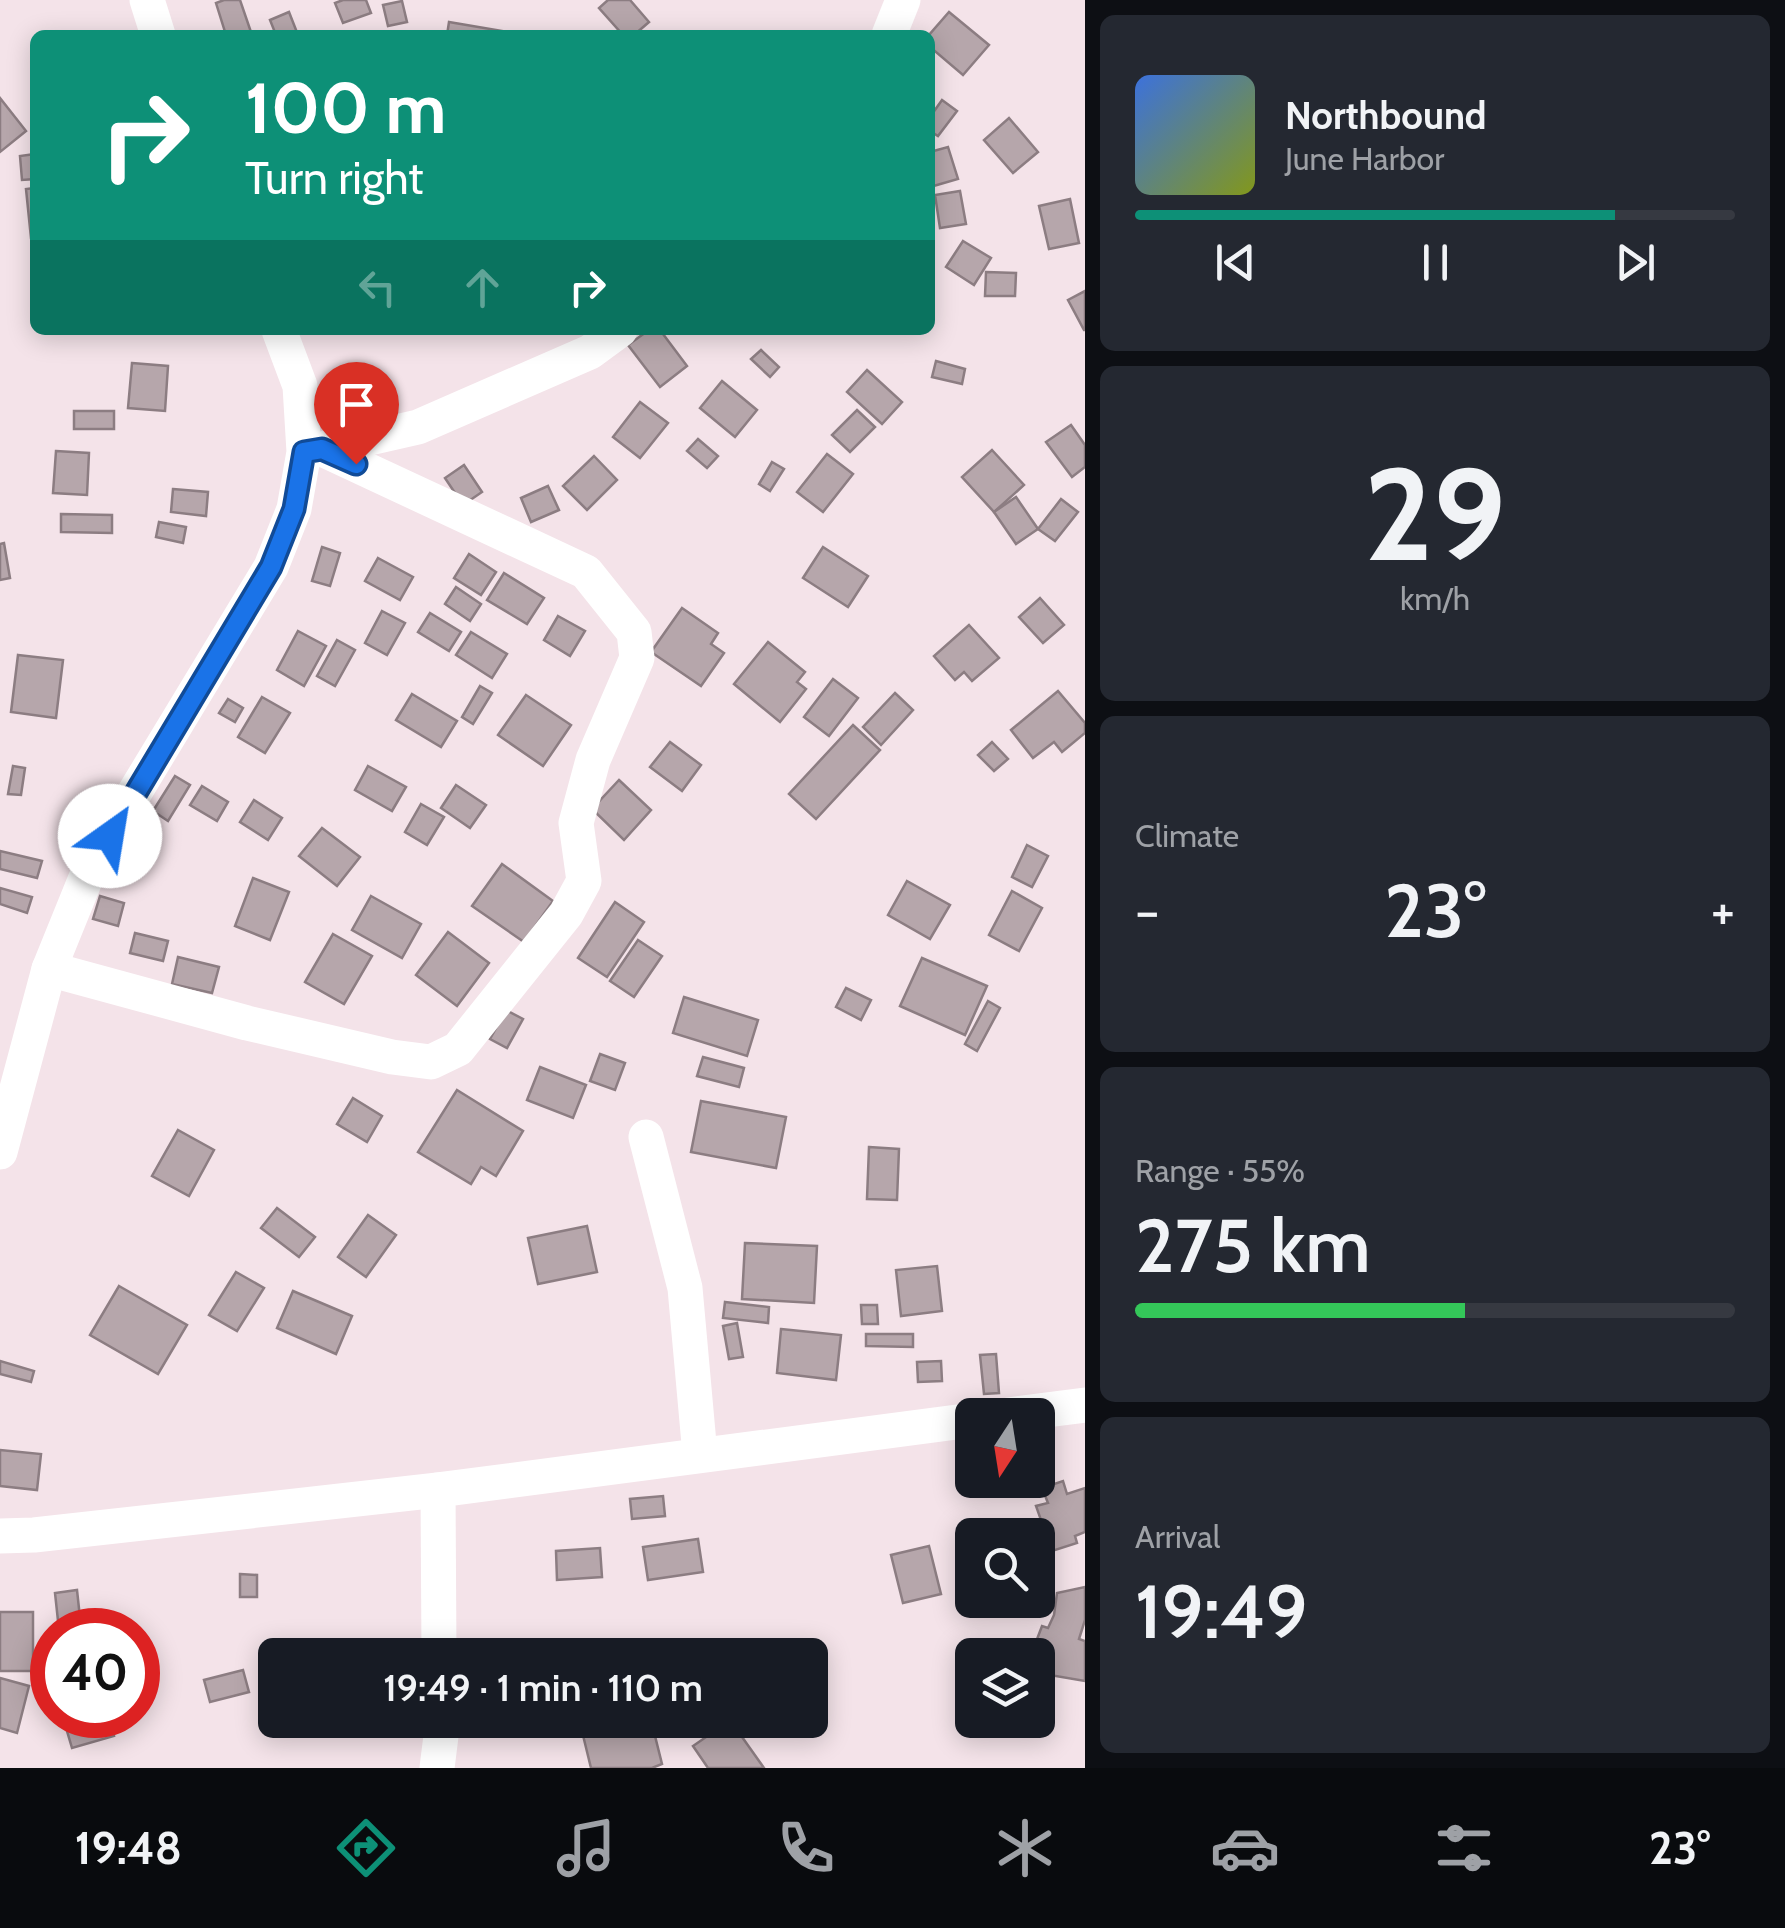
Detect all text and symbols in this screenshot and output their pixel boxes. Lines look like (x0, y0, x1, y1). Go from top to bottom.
text: 100 m (245, 65, 446, 151)
icon: right (80, 70, 210, 200)
text: Northbound (1285, 92, 1487, 139)
text: June Harbor (1285, 139, 1444, 178)
text: Turn right (245, 151, 424, 205)
icon: previous (1208, 235, 1263, 290)
icon: pause (1408, 235, 1463, 290)
icon: next (1608, 235, 1663, 290)
icon: left (350, 260, 405, 315)
icon: ahead (455, 260, 510, 315)
icon: right (560, 260, 615, 315)
pin (314, 362, 399, 465)
icon: arrive (329, 377, 384, 432)
text: 29 (1364, 435, 1506, 593)
text: km/h (1400, 579, 1470, 618)
position arrow (58, 784, 162, 888)
text: Climate (1135, 816, 1239, 855)
text: 23° (1384, 865, 1486, 956)
text: − (1135, 877, 1159, 944)
text: + (1711, 877, 1735, 944)
text: Range · 55% (1135, 1151, 1305, 1190)
text: 275 km (1135, 1200, 1371, 1291)
north arrow (955, 1398, 1055, 1498)
map controls (955, 1398, 1055, 1738)
text: Arrival (1135, 1517, 1220, 1556)
button: search (955, 1518, 1055, 1618)
text: 19:49 (1135, 1566, 1308, 1657)
speed limit sign: 40 (30, 1608, 160, 1738)
button: layers (955, 1638, 1055, 1738)
text: 19:49 · 1 min · 110 m (383, 1664, 703, 1711)
icon: directions (331, 1813, 401, 1883)
icon: music (551, 1813, 621, 1883)
icon: phone (771, 1813, 841, 1883)
icon: climate (990, 1813, 1060, 1883)
icon: car (1210, 1813, 1280, 1883)
icon: filters (1429, 1813, 1499, 1883)
text: 19:48 (75, 1821, 182, 1875)
text: 23° (1649, 1821, 1710, 1875)

